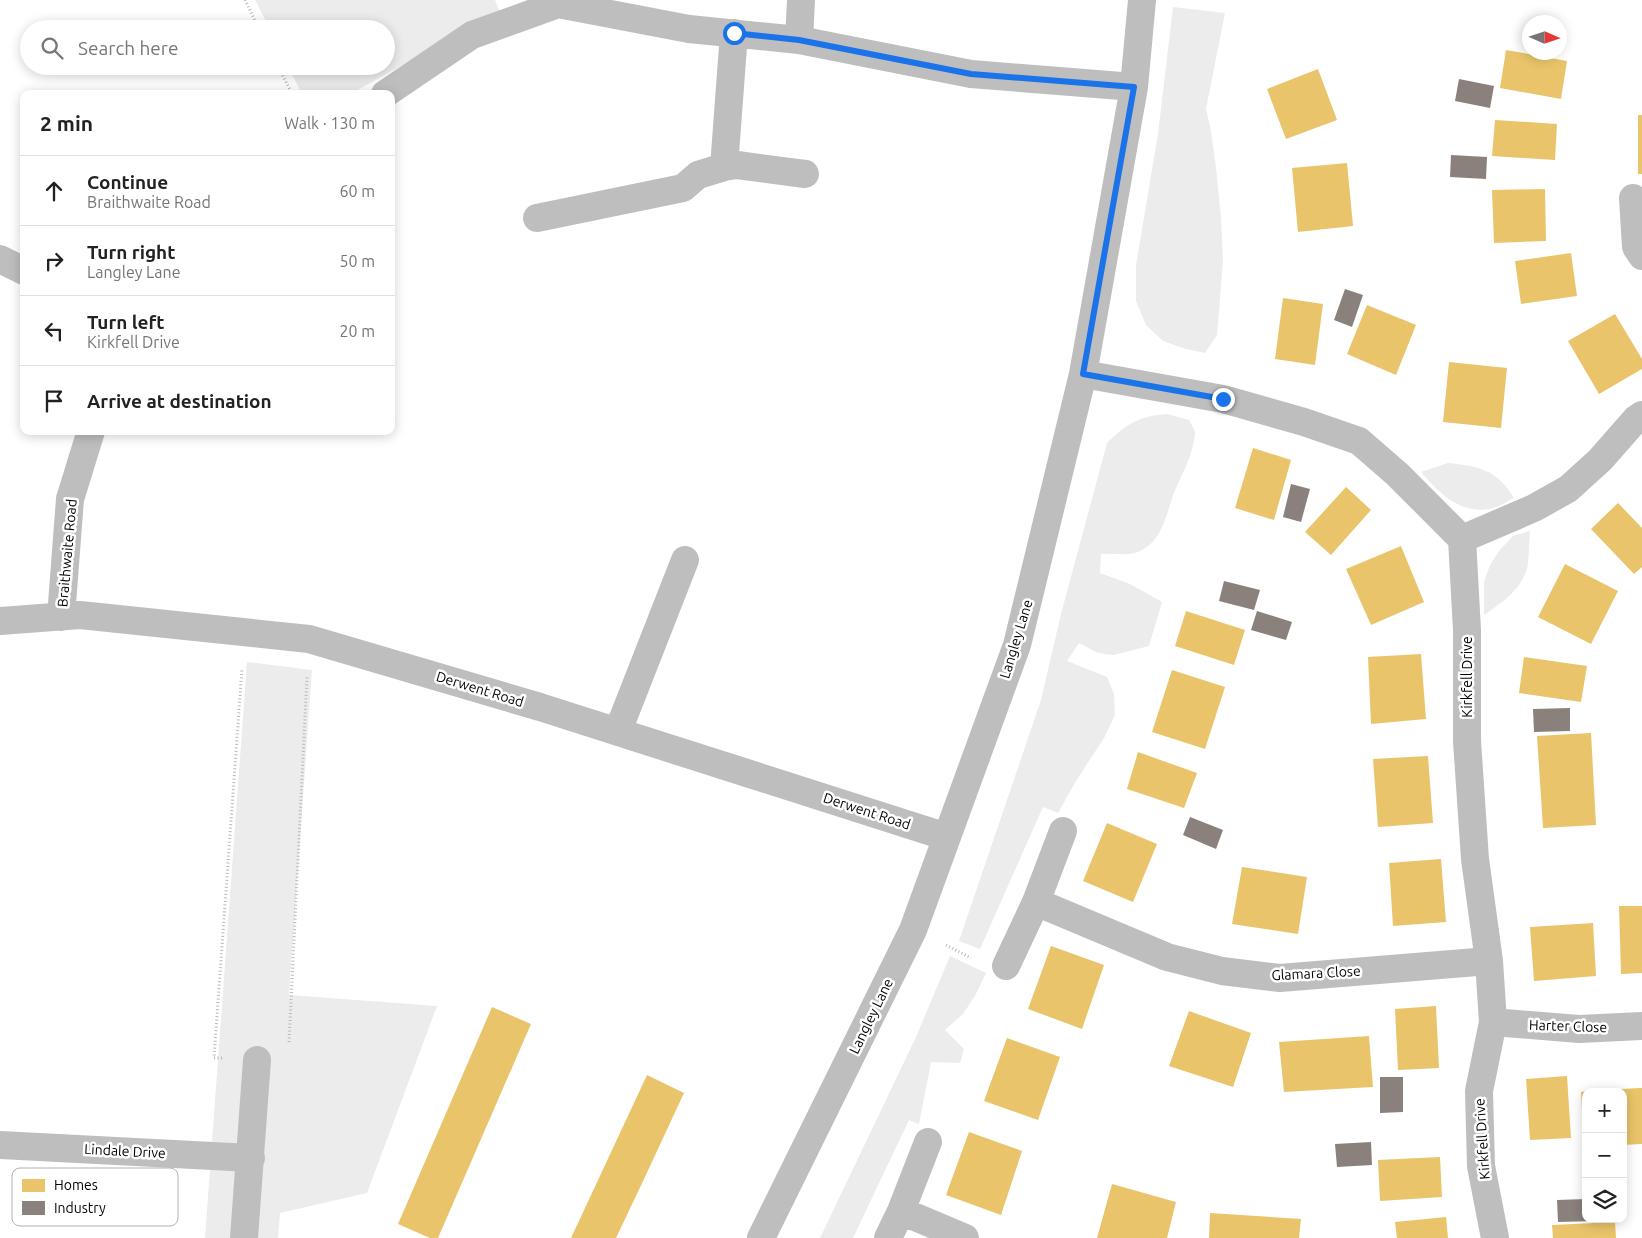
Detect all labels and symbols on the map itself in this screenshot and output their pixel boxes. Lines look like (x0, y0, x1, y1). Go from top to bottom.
north arrow (1522, 15, 1567, 60)
route start (723, 22, 746, 45)
route end (1212, 388, 1235, 411)
street label: Braithwaite Road (54, 498, 80, 608)
street label: Langley Lane (996, 598, 1036, 680)
street label: Kirkfell Drive (1459, 636, 1475, 718)
street label: Derwent Road (434, 668, 526, 710)
street label: Derwent Road (821, 789, 913, 833)
street label: Glamara Close (1271, 963, 1361, 983)
street label: Langley Lane (846, 976, 896, 1056)
street label: Harter Close (1529, 1017, 1607, 1035)
street label: Kirkfell Drive (1471, 1098, 1493, 1180)
street label: Lindale Drive (84, 1141, 166, 1161)
legend (12, 1168, 178, 1226)
text: Homes (54, 1177, 98, 1193)
text: Industry (54, 1200, 106, 1216)

